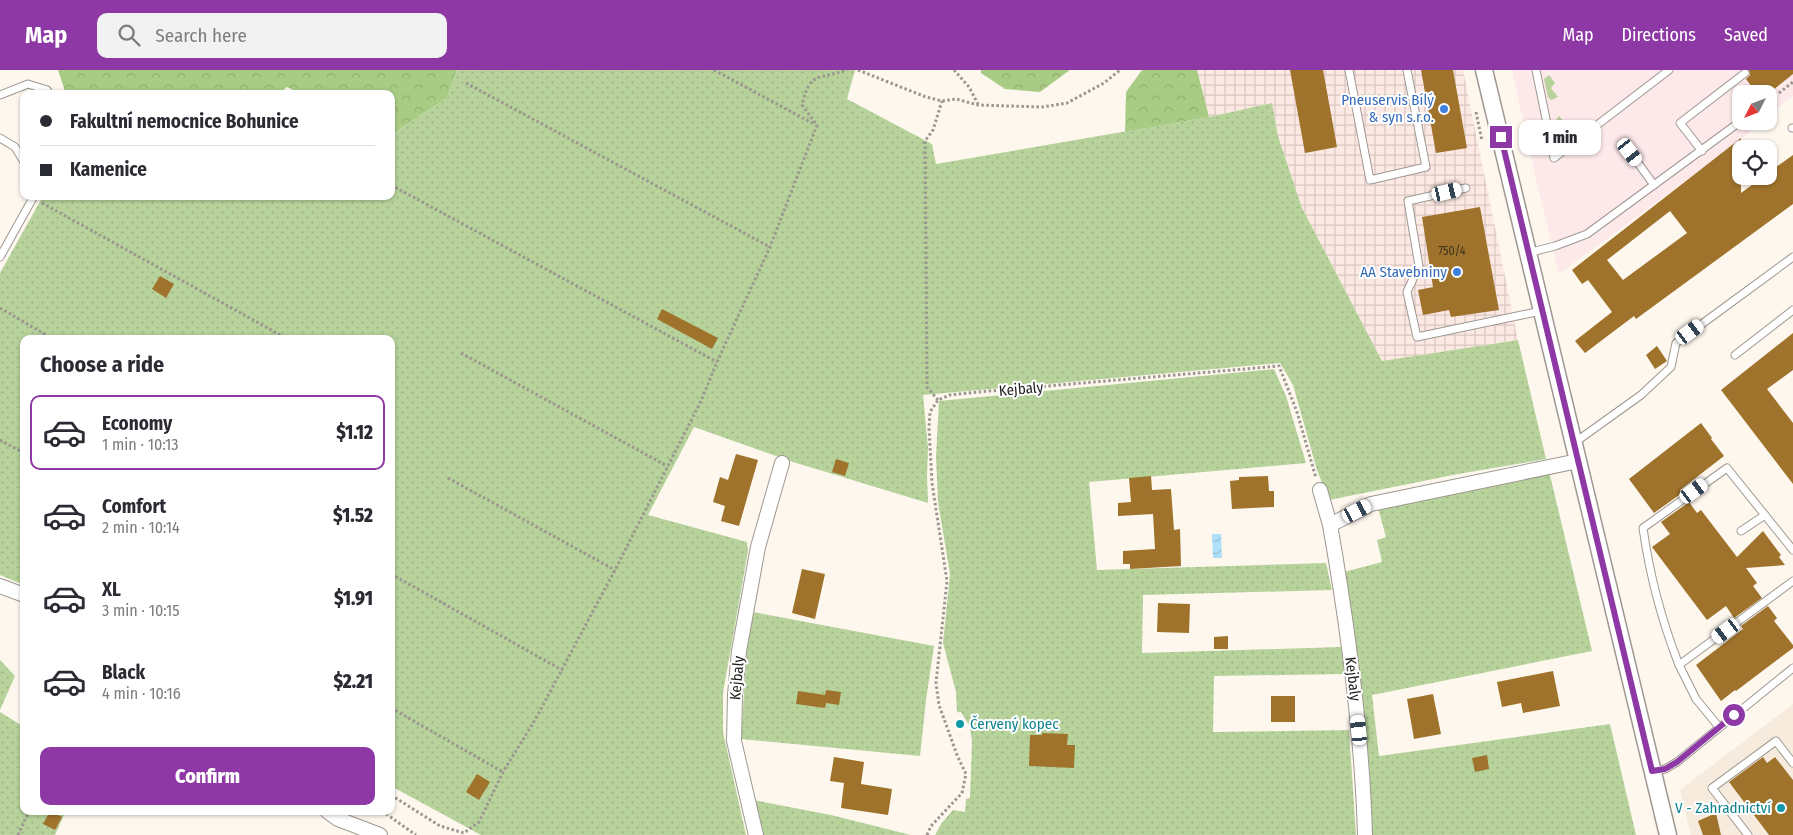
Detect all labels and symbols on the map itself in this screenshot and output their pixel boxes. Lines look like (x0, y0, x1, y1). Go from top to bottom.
north arrow (1732, 85, 1778, 130)
place label: Pneuservis Bílý & syn s.r.o. (1341, 91, 1434, 126)
marker: Pneuservis Bílý & syn s.r.o. (1438, 103, 1450, 115)
callout: 1 min (1518, 120, 1601, 154)
route end (1490, 126, 1512, 148)
car (1614, 136, 1645, 168)
car (1430, 181, 1463, 203)
house number: 750/4 (1438, 244, 1466, 258)
place label: AA Stavebniny (1360, 263, 1447, 281)
marker: AA Stavebniny (1451, 266, 1463, 278)
car (1673, 317, 1706, 347)
street label: Kejbaly (998, 378, 1044, 400)
car (1677, 476, 1710, 506)
car (1340, 498, 1373, 524)
car (1709, 616, 1742, 646)
street label: Kejbaly (726, 655, 748, 701)
street label: Kejbaly (1341, 656, 1365, 702)
route start (1723, 704, 1745, 726)
car (1349, 714, 1368, 746)
place label: Červený kopec (970, 715, 1059, 733)
marker: Červený kopec (954, 718, 966, 730)
place label: V - Zahradnictví (1675, 799, 1771, 817)
marker: V - Zahradnictví (1775, 802, 1787, 814)

